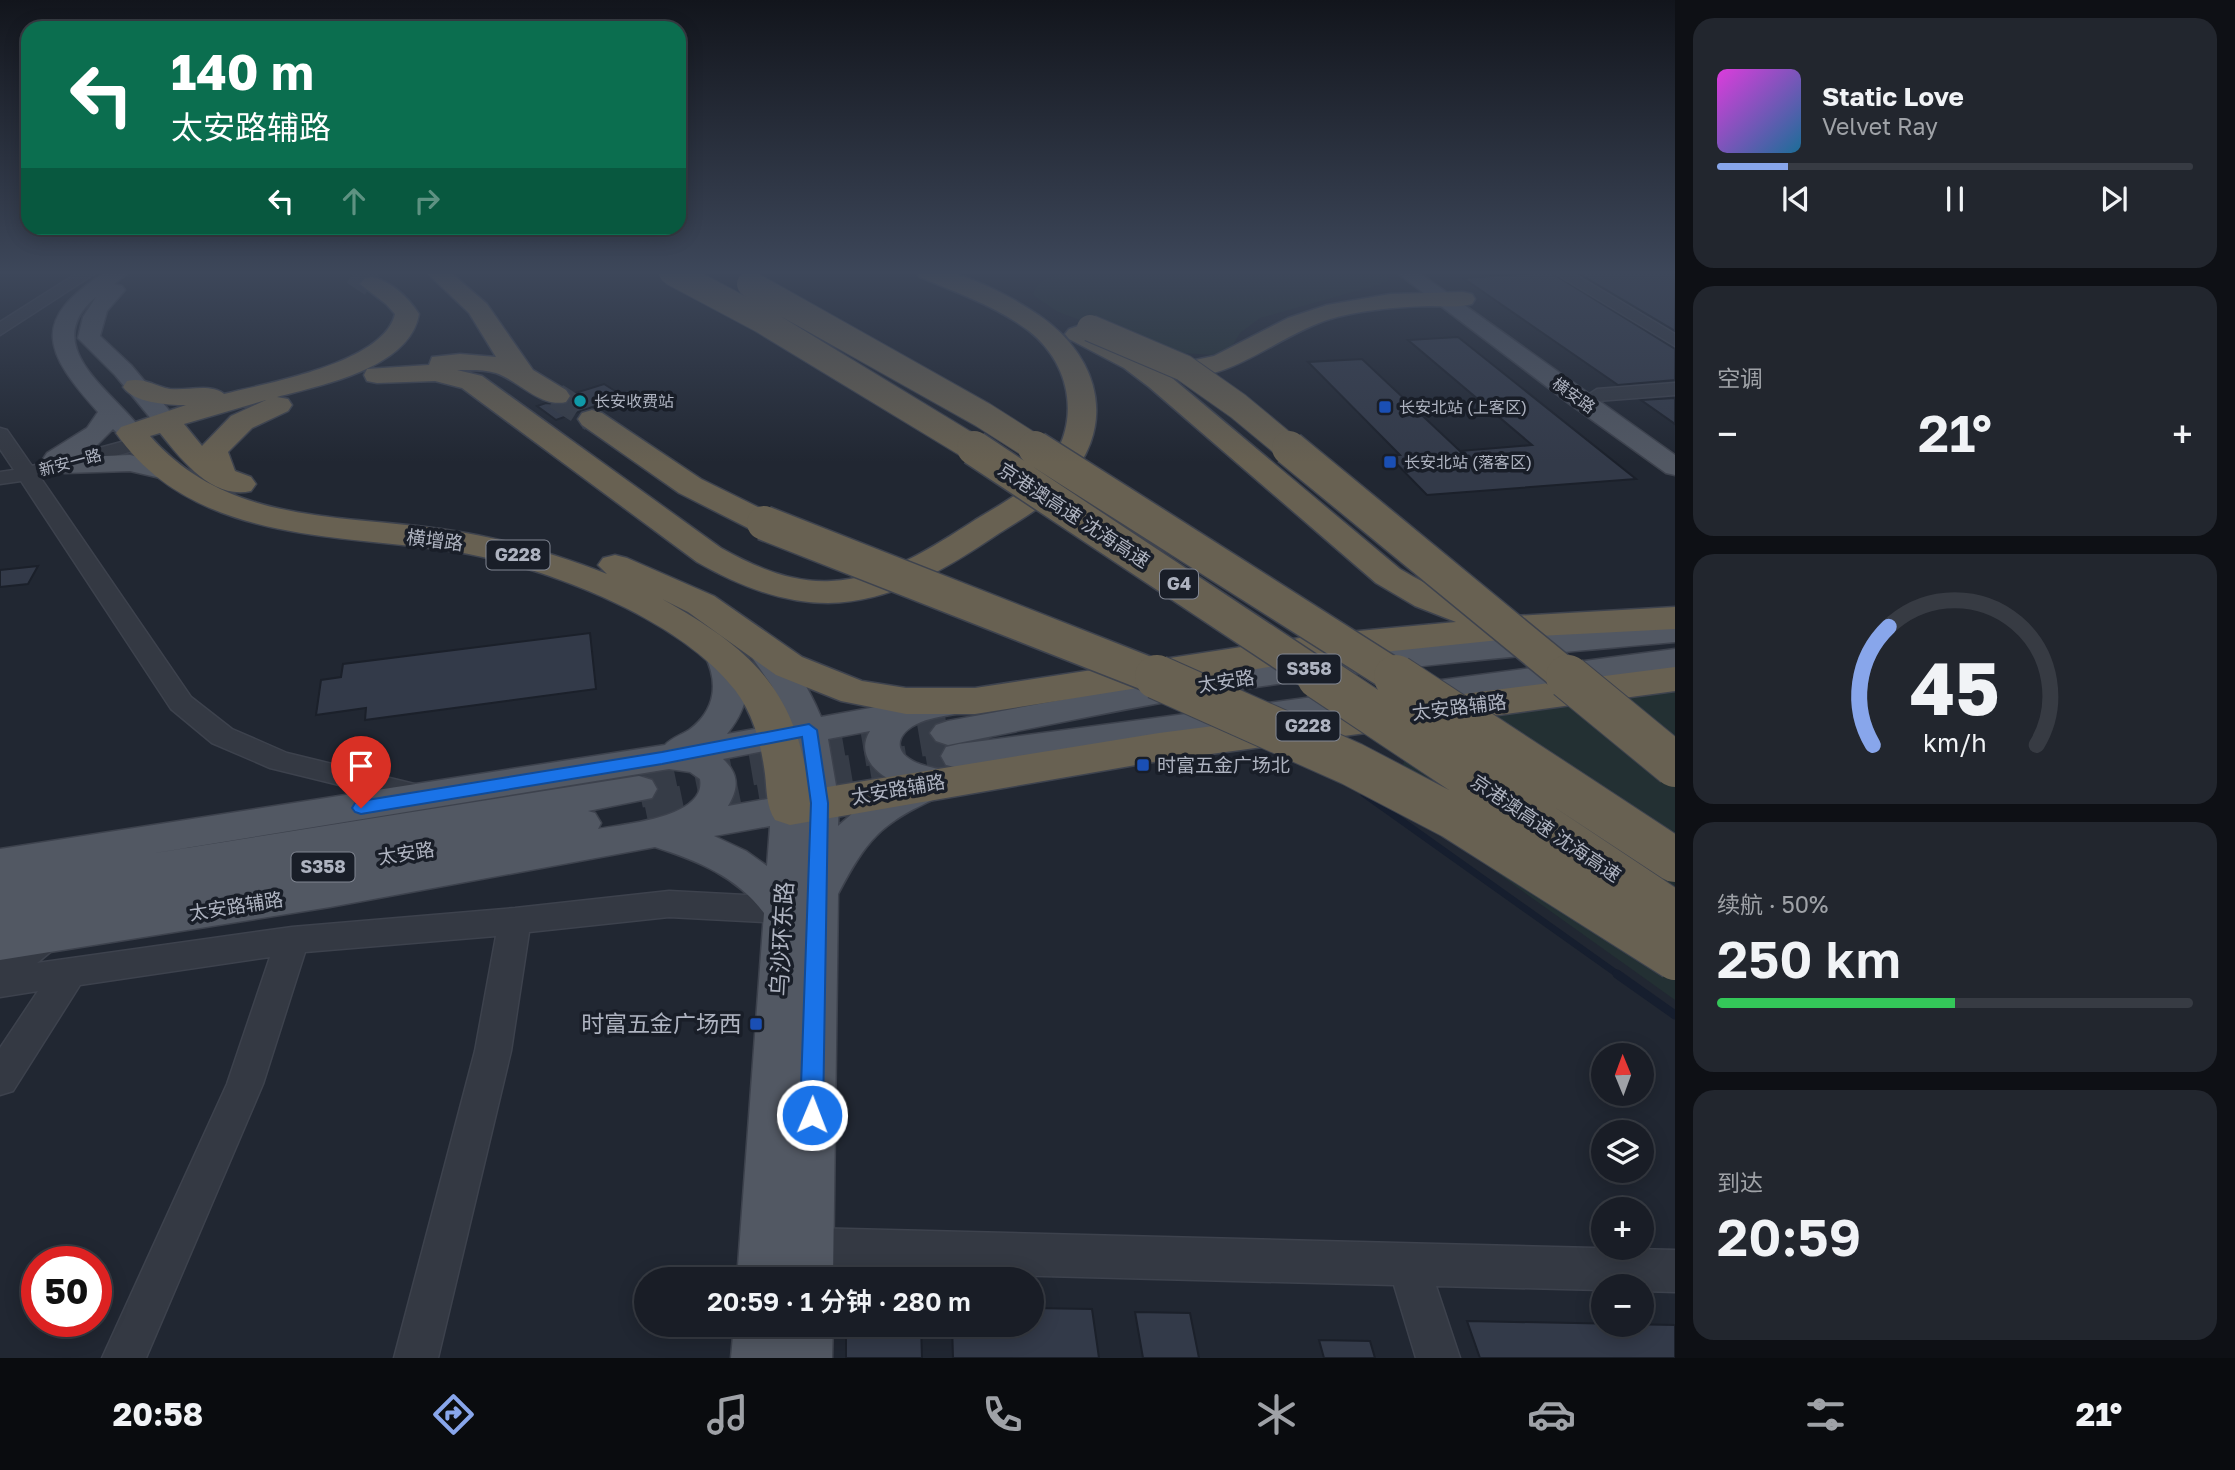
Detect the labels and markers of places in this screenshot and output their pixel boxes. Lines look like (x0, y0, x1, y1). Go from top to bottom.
place label: 长安收费站 (594, 391, 674, 411)
marker: 长安收费站 (572, 393, 588, 409)
place label: 长安北站 (上客区) (1399, 397, 1527, 417)
marker: 长安北站 (上客区) (1377, 399, 1393, 415)
place label: 长安北站 (落客区) (1404, 452, 1532, 472)
marker: 长安北站 (落客区) (1382, 454, 1398, 470)
pin (331, 736, 391, 808)
place label: 时富五金广场北 (1157, 753, 1290, 776)
marker: 时富五金广场北 (1135, 757, 1151, 773)
place label: 时富五金广场西 (581, 1009, 742, 1037)
marker: 时富五金广场西 (748, 1016, 764, 1032)

